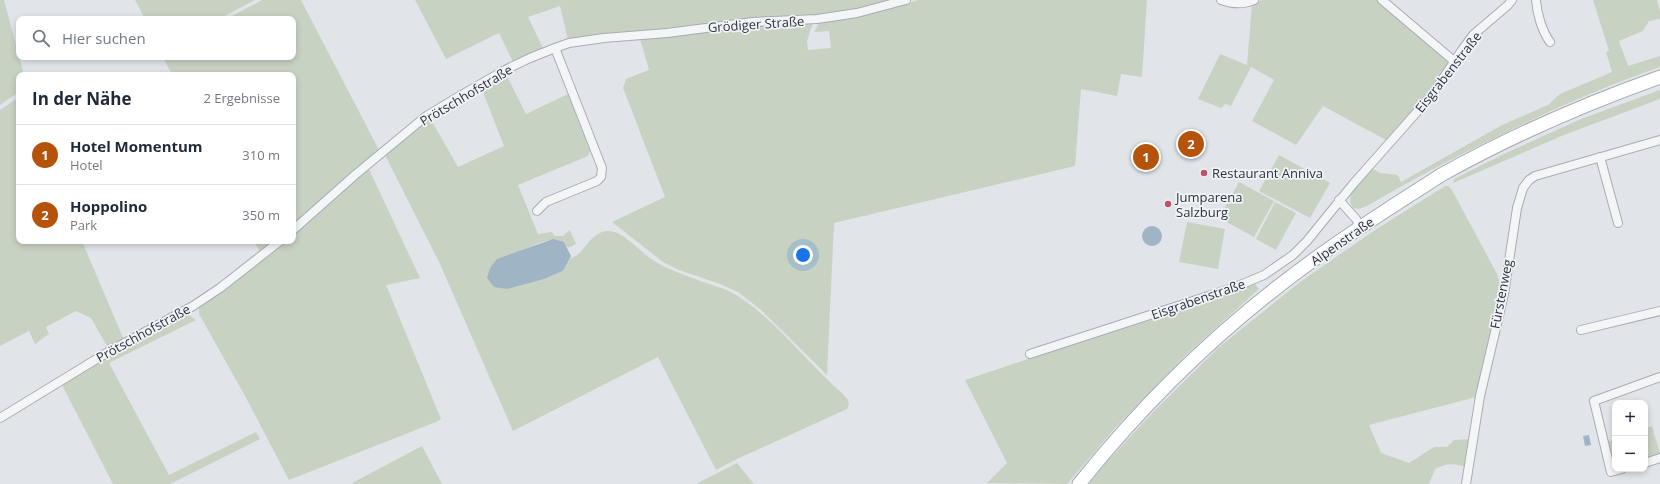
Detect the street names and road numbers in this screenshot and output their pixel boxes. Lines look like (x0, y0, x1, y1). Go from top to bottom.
street label: Grödiger Straße (707, 12, 805, 36)
street label: Eisgrabenstraße (1411, 28, 1485, 116)
street label: Prötschhofstraße (416, 60, 516, 130)
street label: Alpenstraße (1307, 213, 1377, 269)
street label: Fürstenweg (1485, 258, 1517, 330)
street label: Eisgrabenstraße (1149, 274, 1247, 324)
street label: Prötschhofstraße (93, 300, 193, 366)

